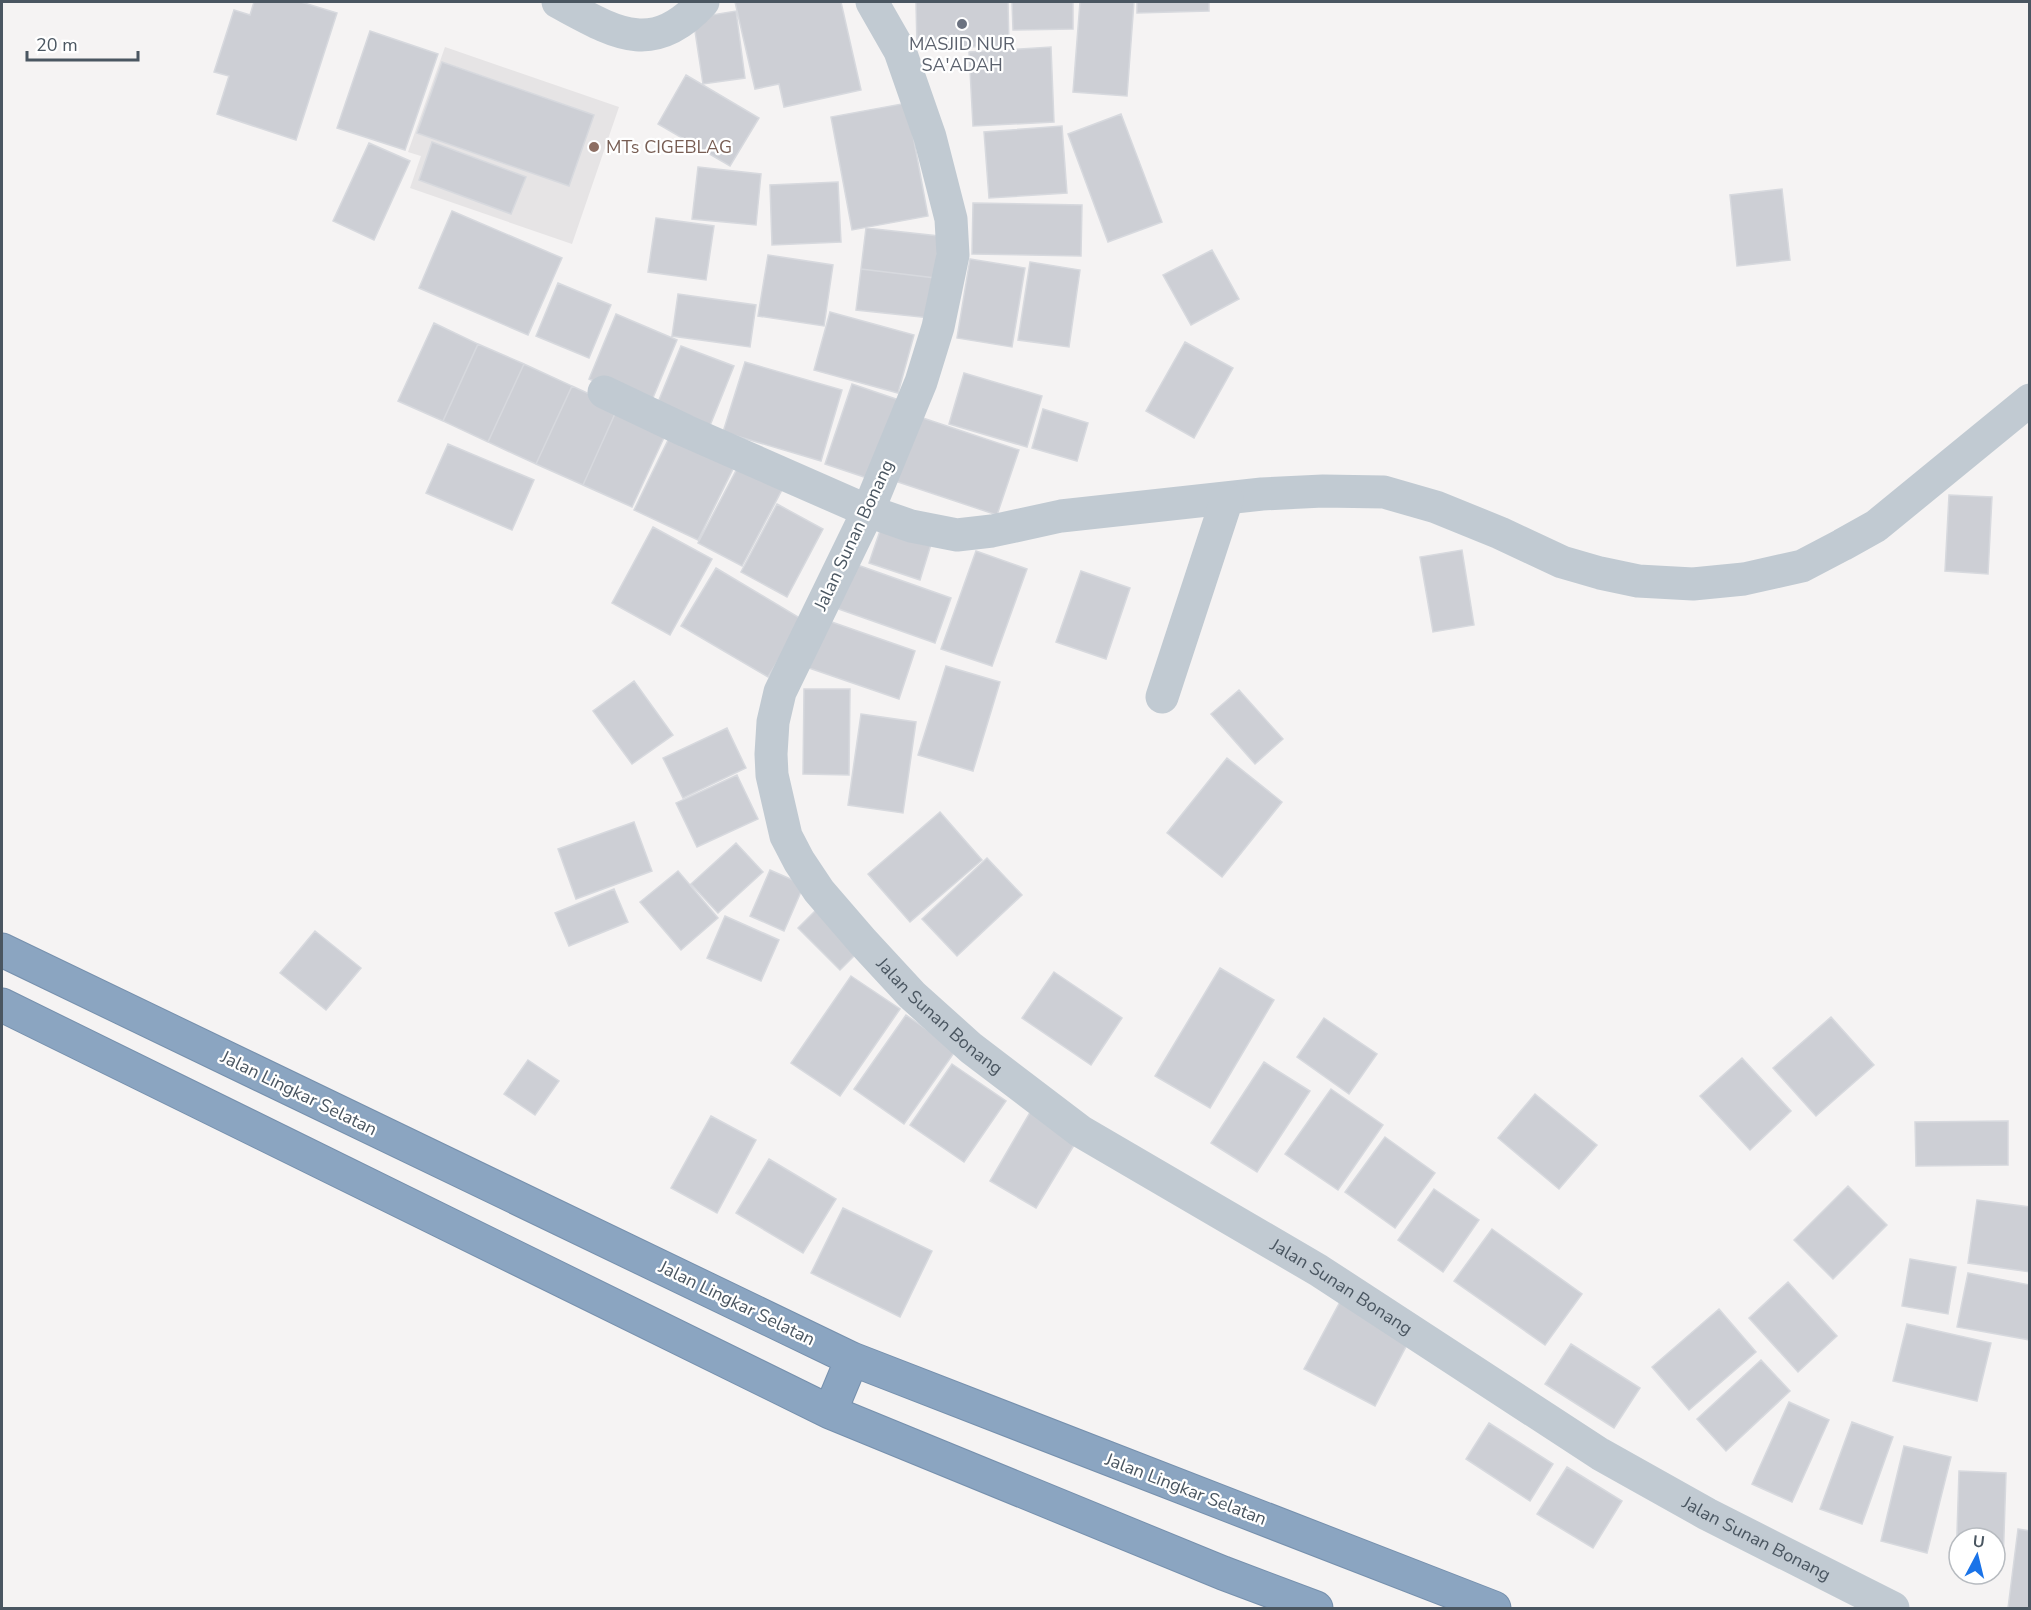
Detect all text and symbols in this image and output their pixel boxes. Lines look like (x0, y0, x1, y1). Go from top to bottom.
marker: MASJID NUR SA'ADAH (955, 17, 969, 31)
scale bar (27, 24, 138, 62)
place label: MASJID NUR SA'ADAH (909, 32, 1015, 77)
text: 20 m (36, 33, 78, 57)
place label: MTs CIGEBLAG (606, 135, 732, 159)
marker: MTs CIGEBLAG (587, 140, 601, 154)
street label: Jalan Sunan Bonang (808, 456, 899, 615)
street label: Jalan Sunan Bonang (870, 951, 1008, 1080)
street label: Jalan Lingkar Selatan (216, 1044, 381, 1141)
street label: Jalan Sunan Bonang (1265, 1232, 1417, 1341)
street label: Jalan Lingkar Selatan (654, 1254, 819, 1351)
street label: Jalan Lingkar Selatan (1101, 1447, 1270, 1531)
street label: Jalan Sunan Bonang (1677, 1490, 1835, 1587)
north arrow (1947, 1526, 2007, 1586)
text: U (1972, 1530, 1986, 1554)

